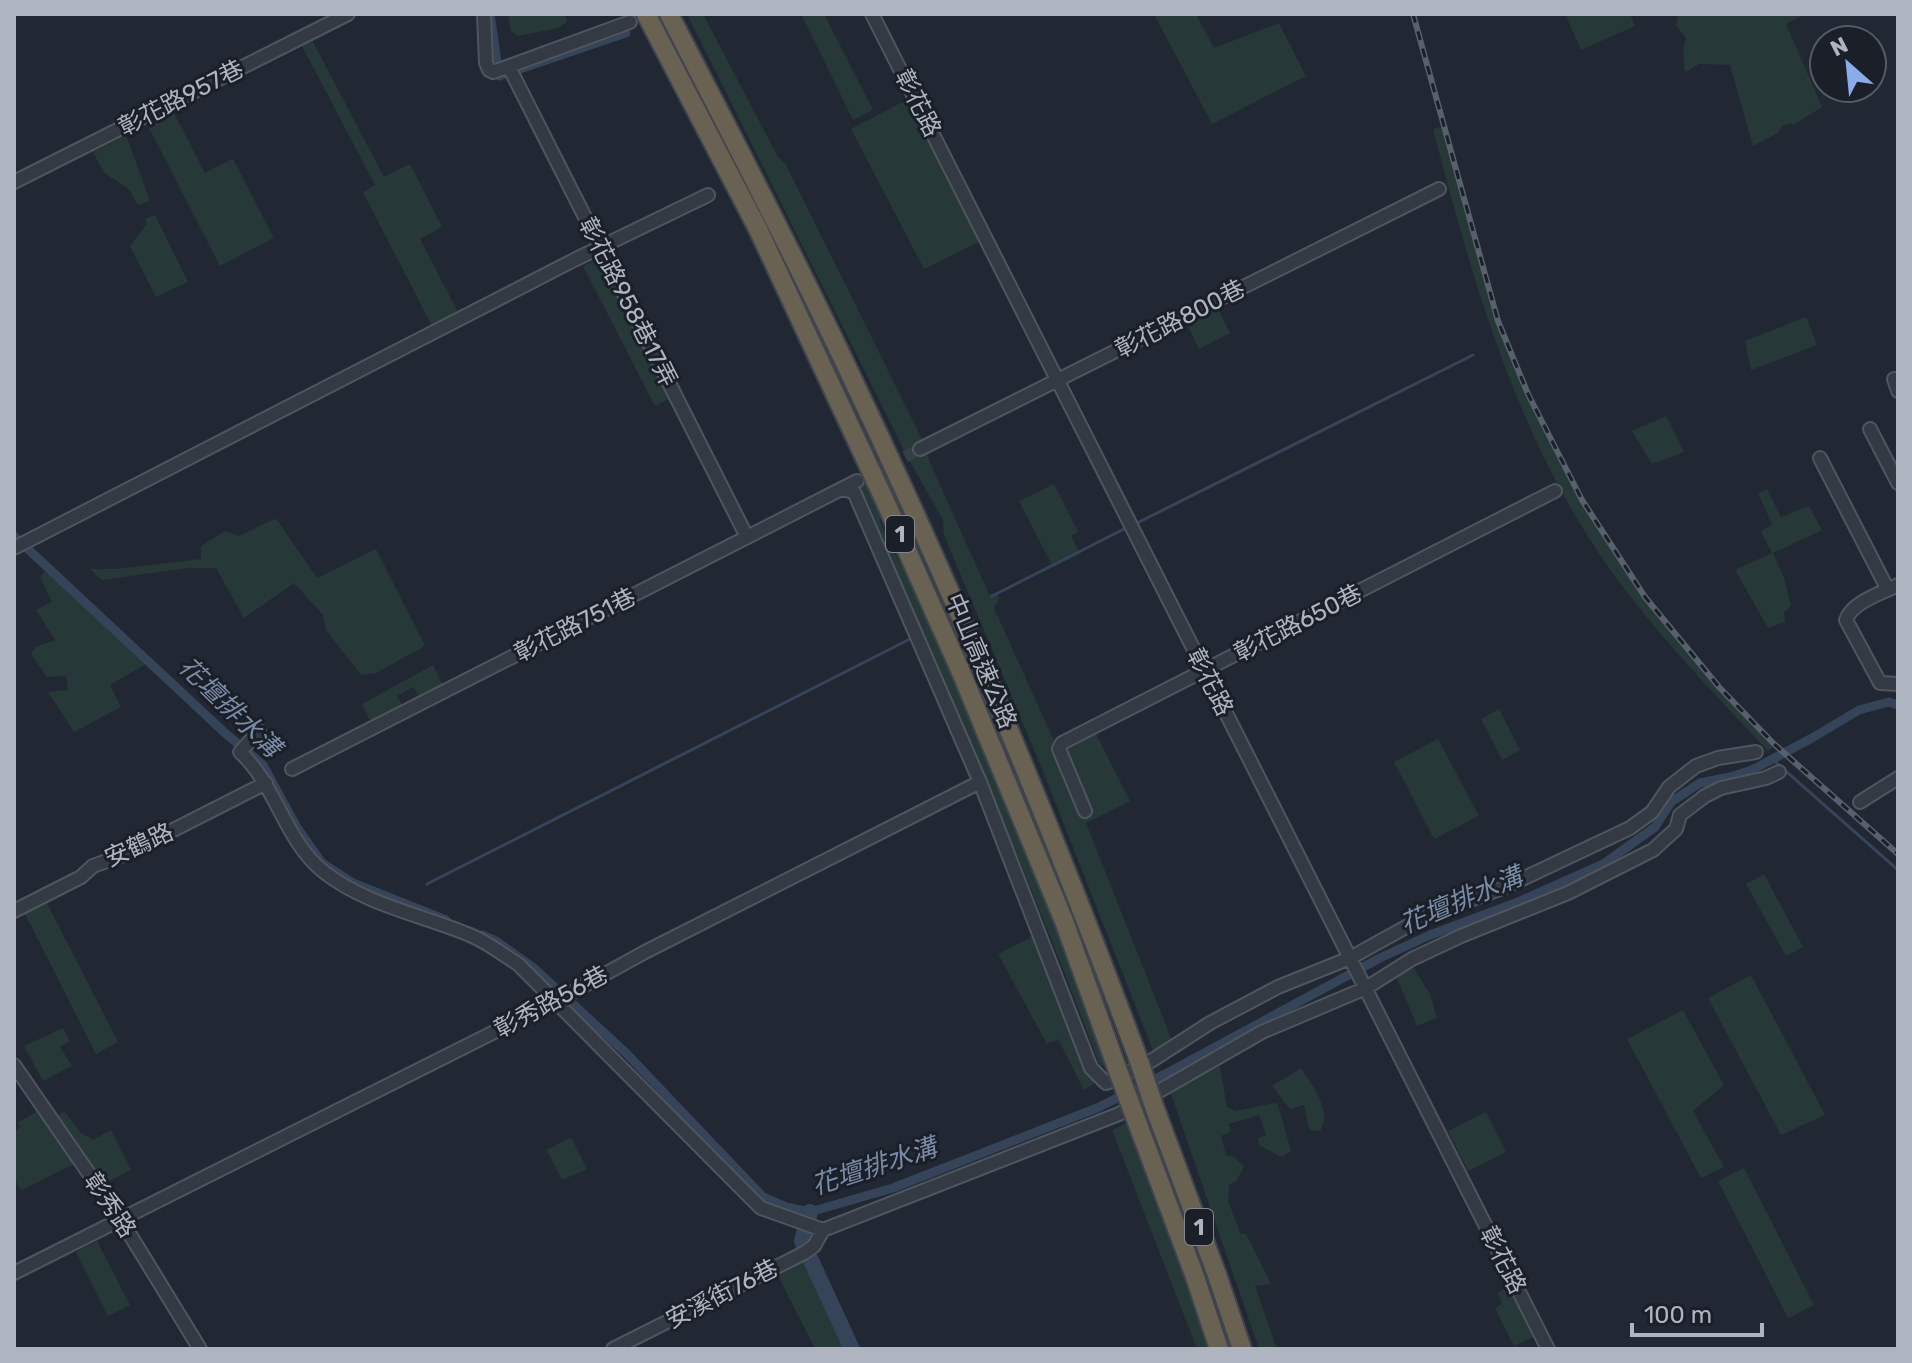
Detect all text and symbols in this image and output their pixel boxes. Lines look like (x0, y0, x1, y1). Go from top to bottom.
north arrow (1808, 24, 1888, 104)
text: N (1826, 31, 1852, 62)
street label: 彰花路957巷 (114, 54, 248, 142)
street label: 彰花路 (889, 65, 947, 141)
street label: 彰花路958巷17弄 (573, 213, 683, 391)
street label: 彰花路800巷 (1110, 274, 1250, 364)
road number: 1 (886, 516, 914, 552)
street label: 彰花路650巷 (1229, 579, 1367, 667)
street label: 彰花路751巷 (510, 582, 640, 668)
street label: 中山高速公路 (940, 589, 1022, 733)
street label: 彰花路 (1181, 644, 1239, 720)
water label: 花壇排水溝 (172, 651, 290, 766)
street label: 安鶴路 (100, 818, 178, 872)
water label: 花壇排水溝 (1395, 859, 1531, 940)
street label: 彰秀路56巷 (489, 960, 613, 1044)
water label: 花壇排水溝 (808, 1130, 945, 1201)
street label: 彰秀路 (78, 1167, 142, 1243)
road number: 1 (1185, 1209, 1213, 1245)
street label: 彰花路 (1474, 1222, 1532, 1298)
street label: 安溪街76巷 (661, 1254, 783, 1334)
scale bar (1632, 1287, 1762, 1337)
text: 100 m (1644, 1301, 1712, 1329)

